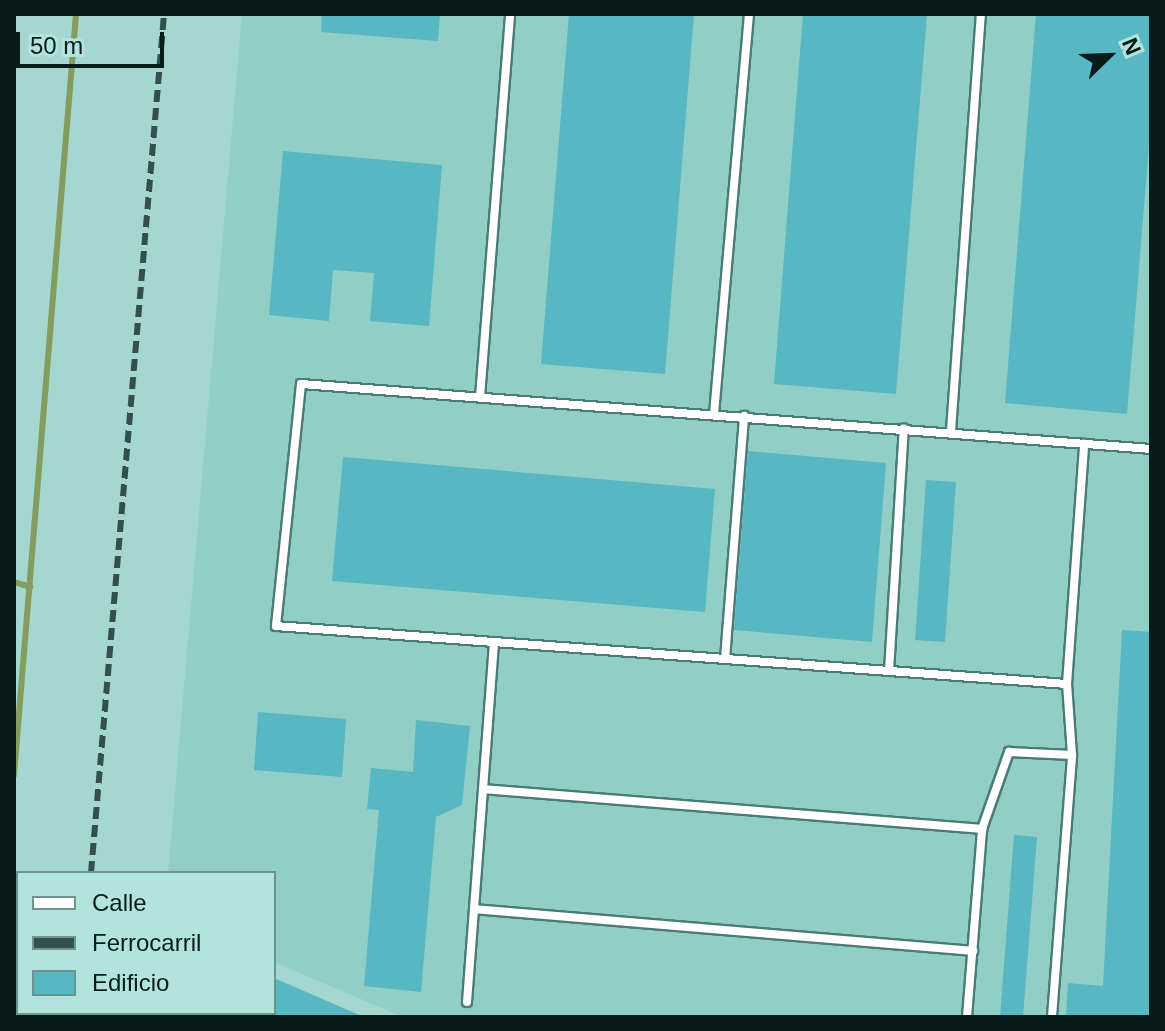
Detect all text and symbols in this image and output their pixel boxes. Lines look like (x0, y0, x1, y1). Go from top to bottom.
scale bar (20, 16, 168, 66)
north arrow (1069, 16, 1149, 96)
text: 50 m (30, 32, 83, 59)
text: N (1117, 34, 1146, 59)
legend (16, 871, 276, 1015)
text: Calle (92, 889, 147, 916)
text: Ferrocarril (92, 929, 201, 956)
text: Edificio (92, 969, 169, 996)

